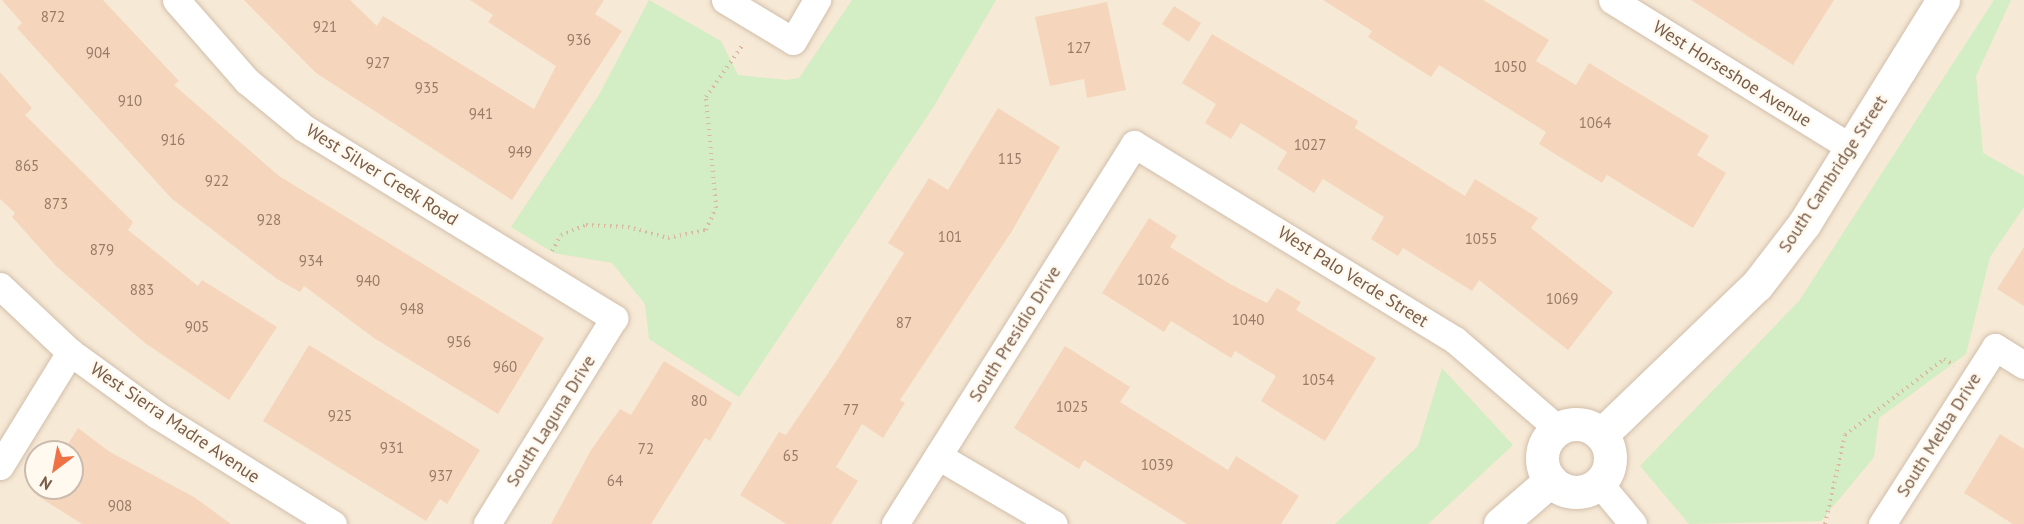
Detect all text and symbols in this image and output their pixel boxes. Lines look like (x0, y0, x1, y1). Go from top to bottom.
house number: 872 (41, 8, 65, 26)
street label: West Horseshoe Avenue (1648, 16, 1816, 132)
house number: 921 (313, 18, 337, 36)
house number: 936 (567, 31, 591, 49)
house number: 127 (1067, 39, 1091, 57)
house number: 904 (86, 44, 110, 62)
house number: 927 (366, 54, 390, 72)
house number: 1050 (1494, 58, 1526, 76)
house number: 935 (415, 79, 439, 97)
street label: South Cambridge Street (1774, 91, 1892, 257)
house number: 910 (118, 92, 142, 110)
house number: 941 (469, 105, 493, 123)
house number: 1064 (1579, 114, 1611, 132)
street label: West Silver Creek Road (302, 119, 462, 231)
house number: 916 (161, 131, 185, 149)
house number: 1027 (1294, 136, 1326, 154)
house number: 949 (508, 143, 532, 161)
house number: 115 (998, 150, 1022, 168)
house number: 865 (15, 157, 39, 175)
house number: 922 (205, 172, 229, 190)
house number: 873 (44, 195, 68, 213)
house number: 928 (257, 211, 281, 229)
street label: West Palo Verde Street (1274, 222, 1432, 332)
house number: 101 (938, 228, 962, 246)
house number: 1055 (1465, 230, 1497, 248)
house number: 879 (90, 241, 114, 259)
house number: 934 (299, 252, 323, 270)
street label: South Presidio Drive (964, 262, 1066, 406)
house number: 1026 (1137, 271, 1169, 289)
house number: 940 (356, 272, 380, 290)
house number: 883 (130, 281, 154, 299)
house number: 1069 (1546, 290, 1578, 308)
house number: 948 (400, 300, 424, 318)
house number: 1040 (1232, 311, 1264, 329)
house number: 87 (896, 314, 912, 332)
house number: 905 (185, 318, 209, 336)
house number: 956 (447, 333, 471, 351)
street label: South Laguna Drive (502, 351, 600, 491)
street label: West Sierra Madre Avenue (86, 358, 264, 488)
house number: 960 (493, 358, 517, 376)
street label: South Melba Drive (1892, 369, 1986, 501)
house number: 1054 (1302, 371, 1334, 389)
house number: 80 (691, 392, 707, 410)
house number: 1025 (1056, 398, 1088, 416)
house number: 77 (843, 401, 859, 419)
house number: 925 (328, 407, 352, 425)
house number: 931 (380, 439, 404, 457)
north arrow (24, 440, 84, 500)
house number: 72 (638, 440, 654, 458)
house number: 65 (783, 447, 799, 465)
house number: 1039 (1141, 456, 1173, 474)
house number: 937 (429, 467, 453, 485)
text: N (36, 472, 55, 495)
house number: 64 (607, 472, 623, 490)
house number: 908 (108, 497, 132, 515)

